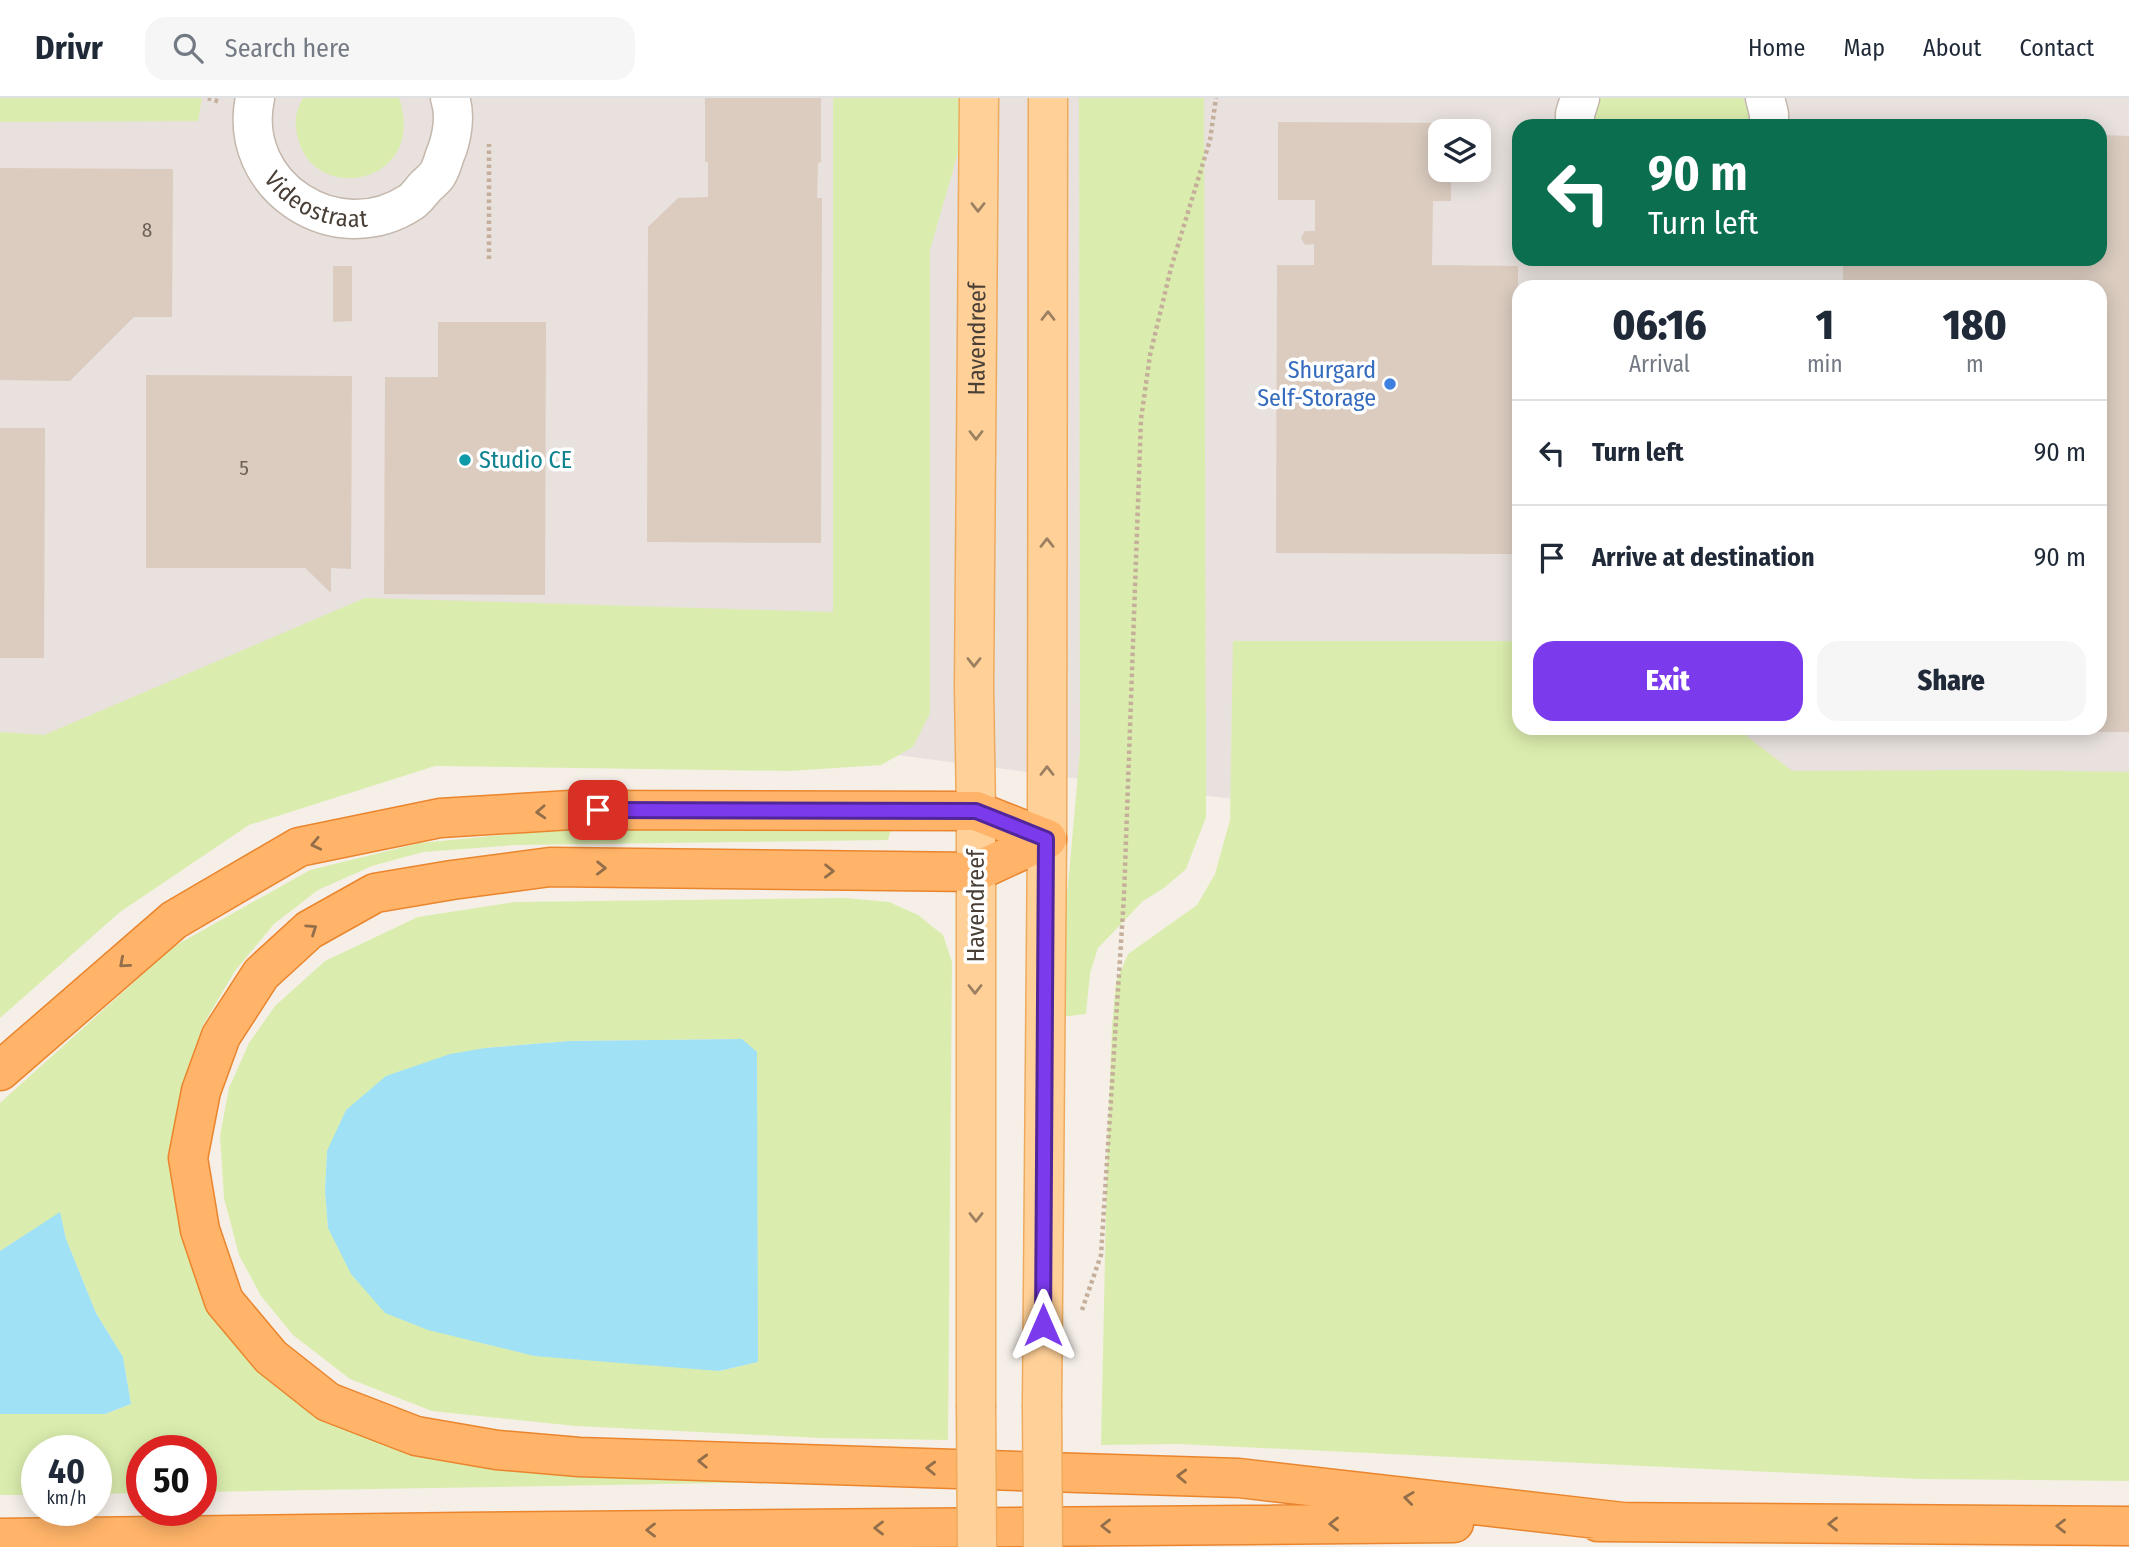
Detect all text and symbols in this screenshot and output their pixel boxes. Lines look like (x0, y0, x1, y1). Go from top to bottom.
search box (145, 17, 635, 80)
text: Drivr (35, 28, 103, 68)
icon: search (169, 29, 207, 67)
text: Search here (225, 33, 350, 64)
text: Home (1748, 34, 1805, 62)
text: Map (1843, 34, 1885, 62)
text: About (1923, 34, 1981, 62)
text: Contact (2019, 34, 2094, 62)
map controls (1428, 119, 1491, 182)
button: layers (1428, 119, 1491, 182)
text: 90 m (1648, 144, 1748, 203)
icon: left (1533, 147, 1624, 238)
street label: Videostraat (258, 166, 369, 233)
one-way arrow (970, 203, 986, 213)
text: Turn left (1648, 204, 1758, 242)
house number: 8 (142, 217, 152, 243)
street label: Havendreef (962, 281, 991, 396)
text: 06:16 (1612, 300, 1707, 350)
text: 1 (1816, 300, 1834, 350)
text: 180 (1943, 300, 2007, 350)
one-way arrow (1040, 310, 1055, 321)
text: Arrival (1629, 350, 1690, 378)
text: min (1807, 350, 1843, 378)
text: m (1966, 350, 1984, 378)
place label: Shurgard Self-Storage (1257, 356, 1376, 412)
marker: Shurgard Self-Storage (1382, 376, 1398, 392)
one-way arrow (968, 430, 984, 441)
icon: left (1533, 434, 1571, 472)
text: Turn left (1592, 437, 1684, 468)
text: 90 m (2034, 437, 2086, 468)
place label: Studio CE (479, 446, 572, 474)
marker: Studio CE (457, 452, 473, 468)
house number: 5 (239, 455, 249, 481)
one-way arrow (1039, 537, 1055, 548)
icon: arrive (1533, 539, 1571, 577)
text: Arrive at destination (1592, 542, 1815, 573)
text: 90 m (2034, 542, 2086, 573)
button: Exit (1533, 641, 1803, 721)
button: Share (1817, 641, 2086, 721)
one-way arrow (966, 658, 982, 668)
one-way arrow (1039, 765, 1055, 775)
pin (568, 780, 628, 840)
icon: arrive (579, 791, 617, 829)
one-way arrow (535, 804, 546, 819)
one-way arrow (310, 835, 322, 850)
street label: Havendreef (962, 848, 990, 962)
one-way arrow (596, 860, 607, 875)
one-way arrow (824, 863, 835, 878)
one-way arrow (304, 925, 317, 937)
one-way arrow (120, 955, 133, 967)
one-way arrow (967, 985, 983, 995)
one-way arrow (968, 1212, 984, 1223)
position arrow (1006, 1288, 1080, 1362)
speed limit sign: 50 (126, 1435, 217, 1526)
text: 40 (48, 1450, 85, 1492)
one-way arrow (697, 1453, 708, 1468)
one-way arrow (925, 1460, 935, 1476)
one-way arrow (1177, 1469, 1188, 1484)
text: km/h (46, 1487, 87, 1509)
one-way arrow (1403, 1490, 1415, 1505)
one-way arrow (1828, 1516, 1838, 1532)
one-way arrow (1328, 1517, 1339, 1532)
one-way arrow (1101, 1518, 1111, 1534)
one-way arrow (2055, 1518, 2066, 1533)
one-way arrow (873, 1520, 884, 1536)
one-way arrow (646, 1522, 656, 1538)

